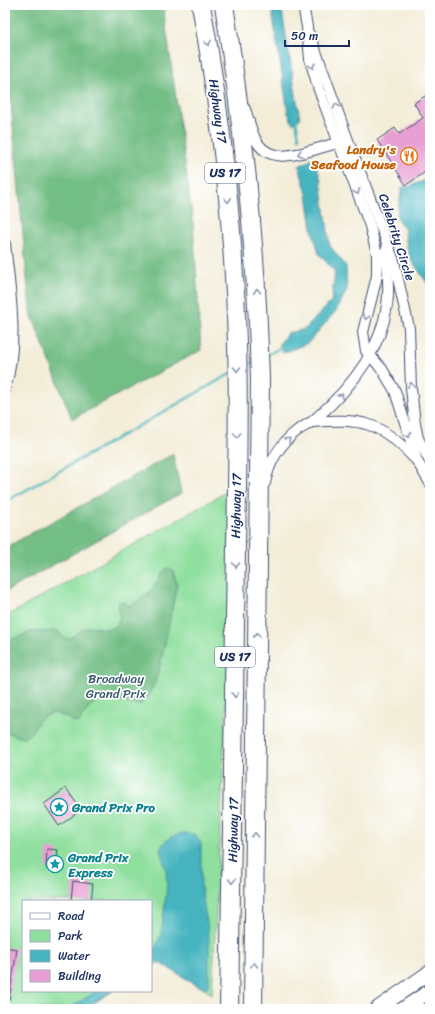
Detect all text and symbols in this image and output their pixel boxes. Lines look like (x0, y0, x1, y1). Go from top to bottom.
scale bar (285, 22, 349, 48)
text: 50 m (291, 25, 318, 47)
one-way arrow (203, 40, 212, 46)
one-way arrow (307, 62, 316, 69)
street label: Highway 17 (202, 77, 234, 146)
one-way arrow (332, 103, 341, 110)
place label: Landry's Seafood House (310, 138, 397, 176)
restaurant icon: Landry's Seafood House (399, 146, 419, 166)
one-way arrow (297, 149, 304, 157)
road number: US 17 (205, 163, 245, 183)
one-way arrow (352, 188, 360, 195)
street label: Celebrity Circle (372, 190, 422, 284)
one-way arrow (223, 197, 232, 203)
one-way arrow (253, 288, 262, 294)
one-way arrow (362, 313, 371, 320)
one-way arrow (233, 366, 241, 372)
one-way arrow (406, 382, 415, 388)
one-way arrow (336, 393, 343, 400)
one-way arrow (403, 431, 412, 438)
one-way arrow (233, 432, 241, 438)
one-way arrow (283, 437, 291, 444)
street label: Highway 17 (224, 472, 248, 539)
one-way arrow (232, 562, 240, 568)
one-way arrow (253, 632, 261, 638)
road number: US 17 (215, 647, 255, 667)
park label: Broadway Grand Prix (86, 667, 147, 705)
one-way arrow (231, 692, 239, 698)
place label: Grand Prix Pro (71, 796, 156, 819)
street label: Highway 17 (221, 796, 245, 863)
place icon: Grand Prix Pro (49, 797, 69, 817)
one-way arrow (251, 832, 259, 838)
place label: Grand Prix Express (67, 846, 129, 884)
place icon: Grand Prix Express (45, 854, 65, 874)
one-way arrow (228, 878, 236, 884)
legend (22, 900, 152, 992)
text: Road (58, 905, 85, 927)
text: Park (58, 925, 83, 947)
text: Water (58, 945, 91, 967)
one-way arrow (249, 962, 258, 968)
text: Building (58, 965, 101, 987)

